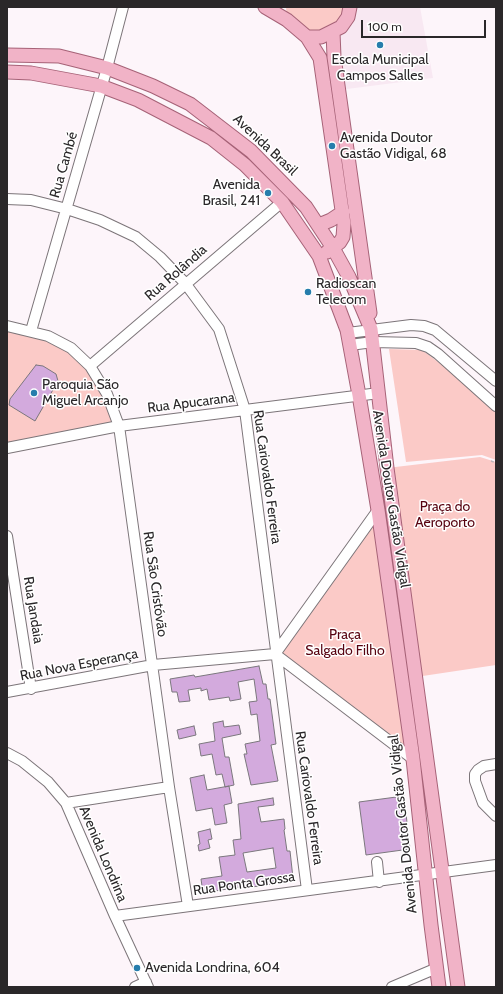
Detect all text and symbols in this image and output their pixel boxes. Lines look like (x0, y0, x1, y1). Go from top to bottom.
scale bar (363, 12, 488, 38)
text: 100 m (368, 19, 402, 34)
marker: Escola Municipal Campos Salles (375, 40, 385, 50)
place label: Escola Municipal Campos Salles (331, 52, 429, 84)
street label: Avenida Brasil (229, 111, 301, 179)
street label: Rua Cambé (47, 130, 81, 200)
place label: Avenida Doutor Gastão Vidigal, 68 (340, 130, 447, 162)
marker: Avenida Doutor Gastão Vidigal, 68 (327, 141, 337, 151)
place label: Avenida Brasil, 241 (202, 177, 260, 210)
marker: Avenida Brasil, 241 (263, 188, 273, 198)
street label: Rua Rolândia (142, 242, 210, 304)
place label: Radioscan Telecom (316, 276, 376, 308)
marker: Radioscan Telecom (303, 287, 313, 297)
place label: Paroquia São Miguel Arcanjo (42, 377, 129, 410)
marker: Paroquia São Miguel Arcanjo (29, 388, 39, 398)
street label: Rua Apucarana (146, 389, 236, 417)
street label: Rua Cariovaldo Ferreira (249, 409, 285, 545)
street label: Avenida Doutor Gastão Vidigal (369, 409, 413, 589)
park label: Praça do Aeroporto (415, 499, 475, 532)
street label: Rua São Cristóvão (139, 530, 171, 638)
street label: Rua Jandaia (19, 575, 47, 645)
park label: Praça Salgado Filho (305, 627, 385, 660)
street label: Rua Nova Esperança (19, 645, 139, 685)
street label: Rua Cariovaldo Ferreira (291, 730, 327, 866)
street label: Avenida Doutor Gastão Vidigal (385, 734, 421, 914)
street label: Avenida Londrina (75, 803, 131, 905)
street label: Rua Ponta Grossa (192, 869, 296, 899)
place label: Avenida Londrina, 604 (145, 960, 280, 976)
marker: Avenida Londrina, 604 (132, 963, 142, 973)

